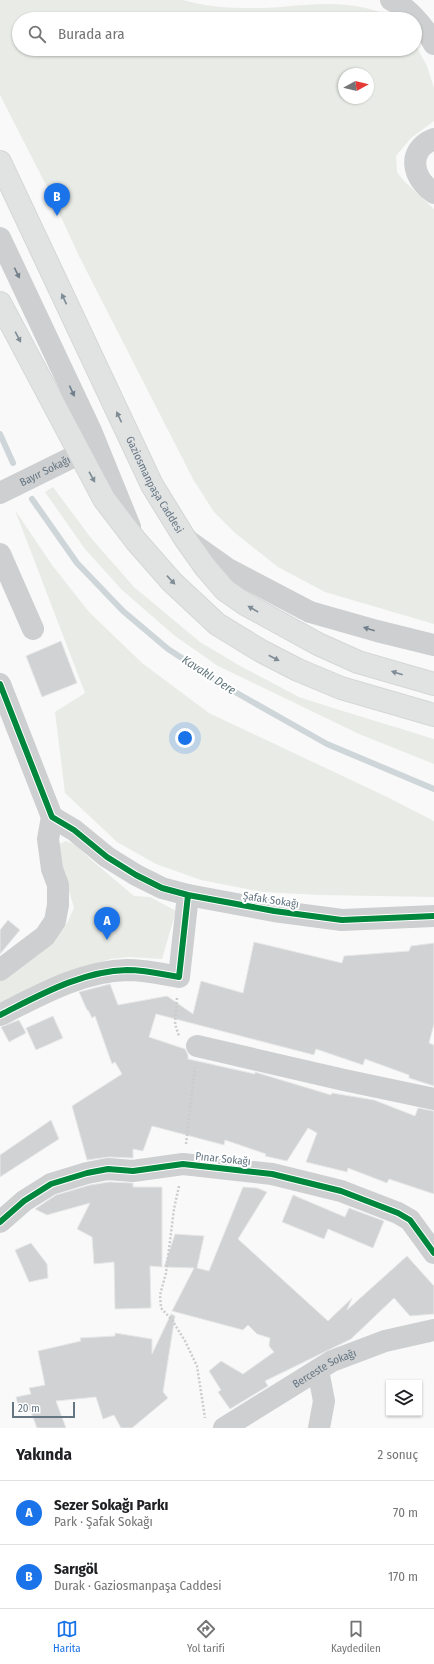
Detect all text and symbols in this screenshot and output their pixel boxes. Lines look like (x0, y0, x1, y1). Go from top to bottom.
search box (12, 12, 422, 56)
icon: search (26, 23, 48, 45)
text: Burada ara (58, 25, 125, 43)
north arrow (338, 68, 374, 104)
pin: B (44, 183, 70, 216)
one-way arrow (14, 267, 20, 279)
one-way arrow (61, 293, 67, 305)
one-way arrow (15, 331, 21, 343)
one-way arrow (69, 385, 75, 397)
one-way arrow (116, 411, 122, 423)
street label: Gaziosmanpaşa Caddesi (123, 434, 187, 536)
street label: Bayır Sokağı (17, 453, 72, 489)
one-way arrow (89, 471, 96, 483)
one-way arrow (166, 575, 176, 585)
one-way arrow (247, 605, 259, 612)
one-way arrow (363, 626, 375, 632)
water label: Kavaklı Dere (180, 653, 239, 698)
one-way arrow (268, 654, 280, 661)
one-way arrow (390, 670, 402, 676)
your location (175, 728, 195, 748)
street label: Şafak Sokağı (242, 889, 300, 911)
pin: A (94, 907, 120, 940)
street label: Pınar Sokağı (195, 1150, 251, 1168)
street label: Berceste Sokağı (290, 1346, 358, 1390)
map controls (386, 1380, 422, 1416)
button: layers (386, 1380, 422, 1416)
scale bar (12, 1400, 75, 1419)
text: 20 m (18, 1402, 40, 1415)
text: Yakında (16, 1444, 72, 1465)
text: 2 sonuç (378, 1447, 418, 1462)
text: Sezer Sokağı Parkı (54, 1496, 169, 1514)
text: A (25, 1505, 33, 1520)
text: 70 m (393, 1505, 418, 1520)
text: Park · Şafak Sokağı (54, 1514, 153, 1529)
text: Sarıgöl (54, 1560, 98, 1578)
text: B (25, 1569, 33, 1584)
text: 170 m (388, 1569, 418, 1584)
text: Durak · Gaziosmanpaşa Caddesi (54, 1578, 222, 1593)
tab: Harita (53, 1618, 81, 1655)
tab: Yol tarifi (187, 1618, 225, 1655)
tab: Kaydedilen (331, 1618, 381, 1655)

